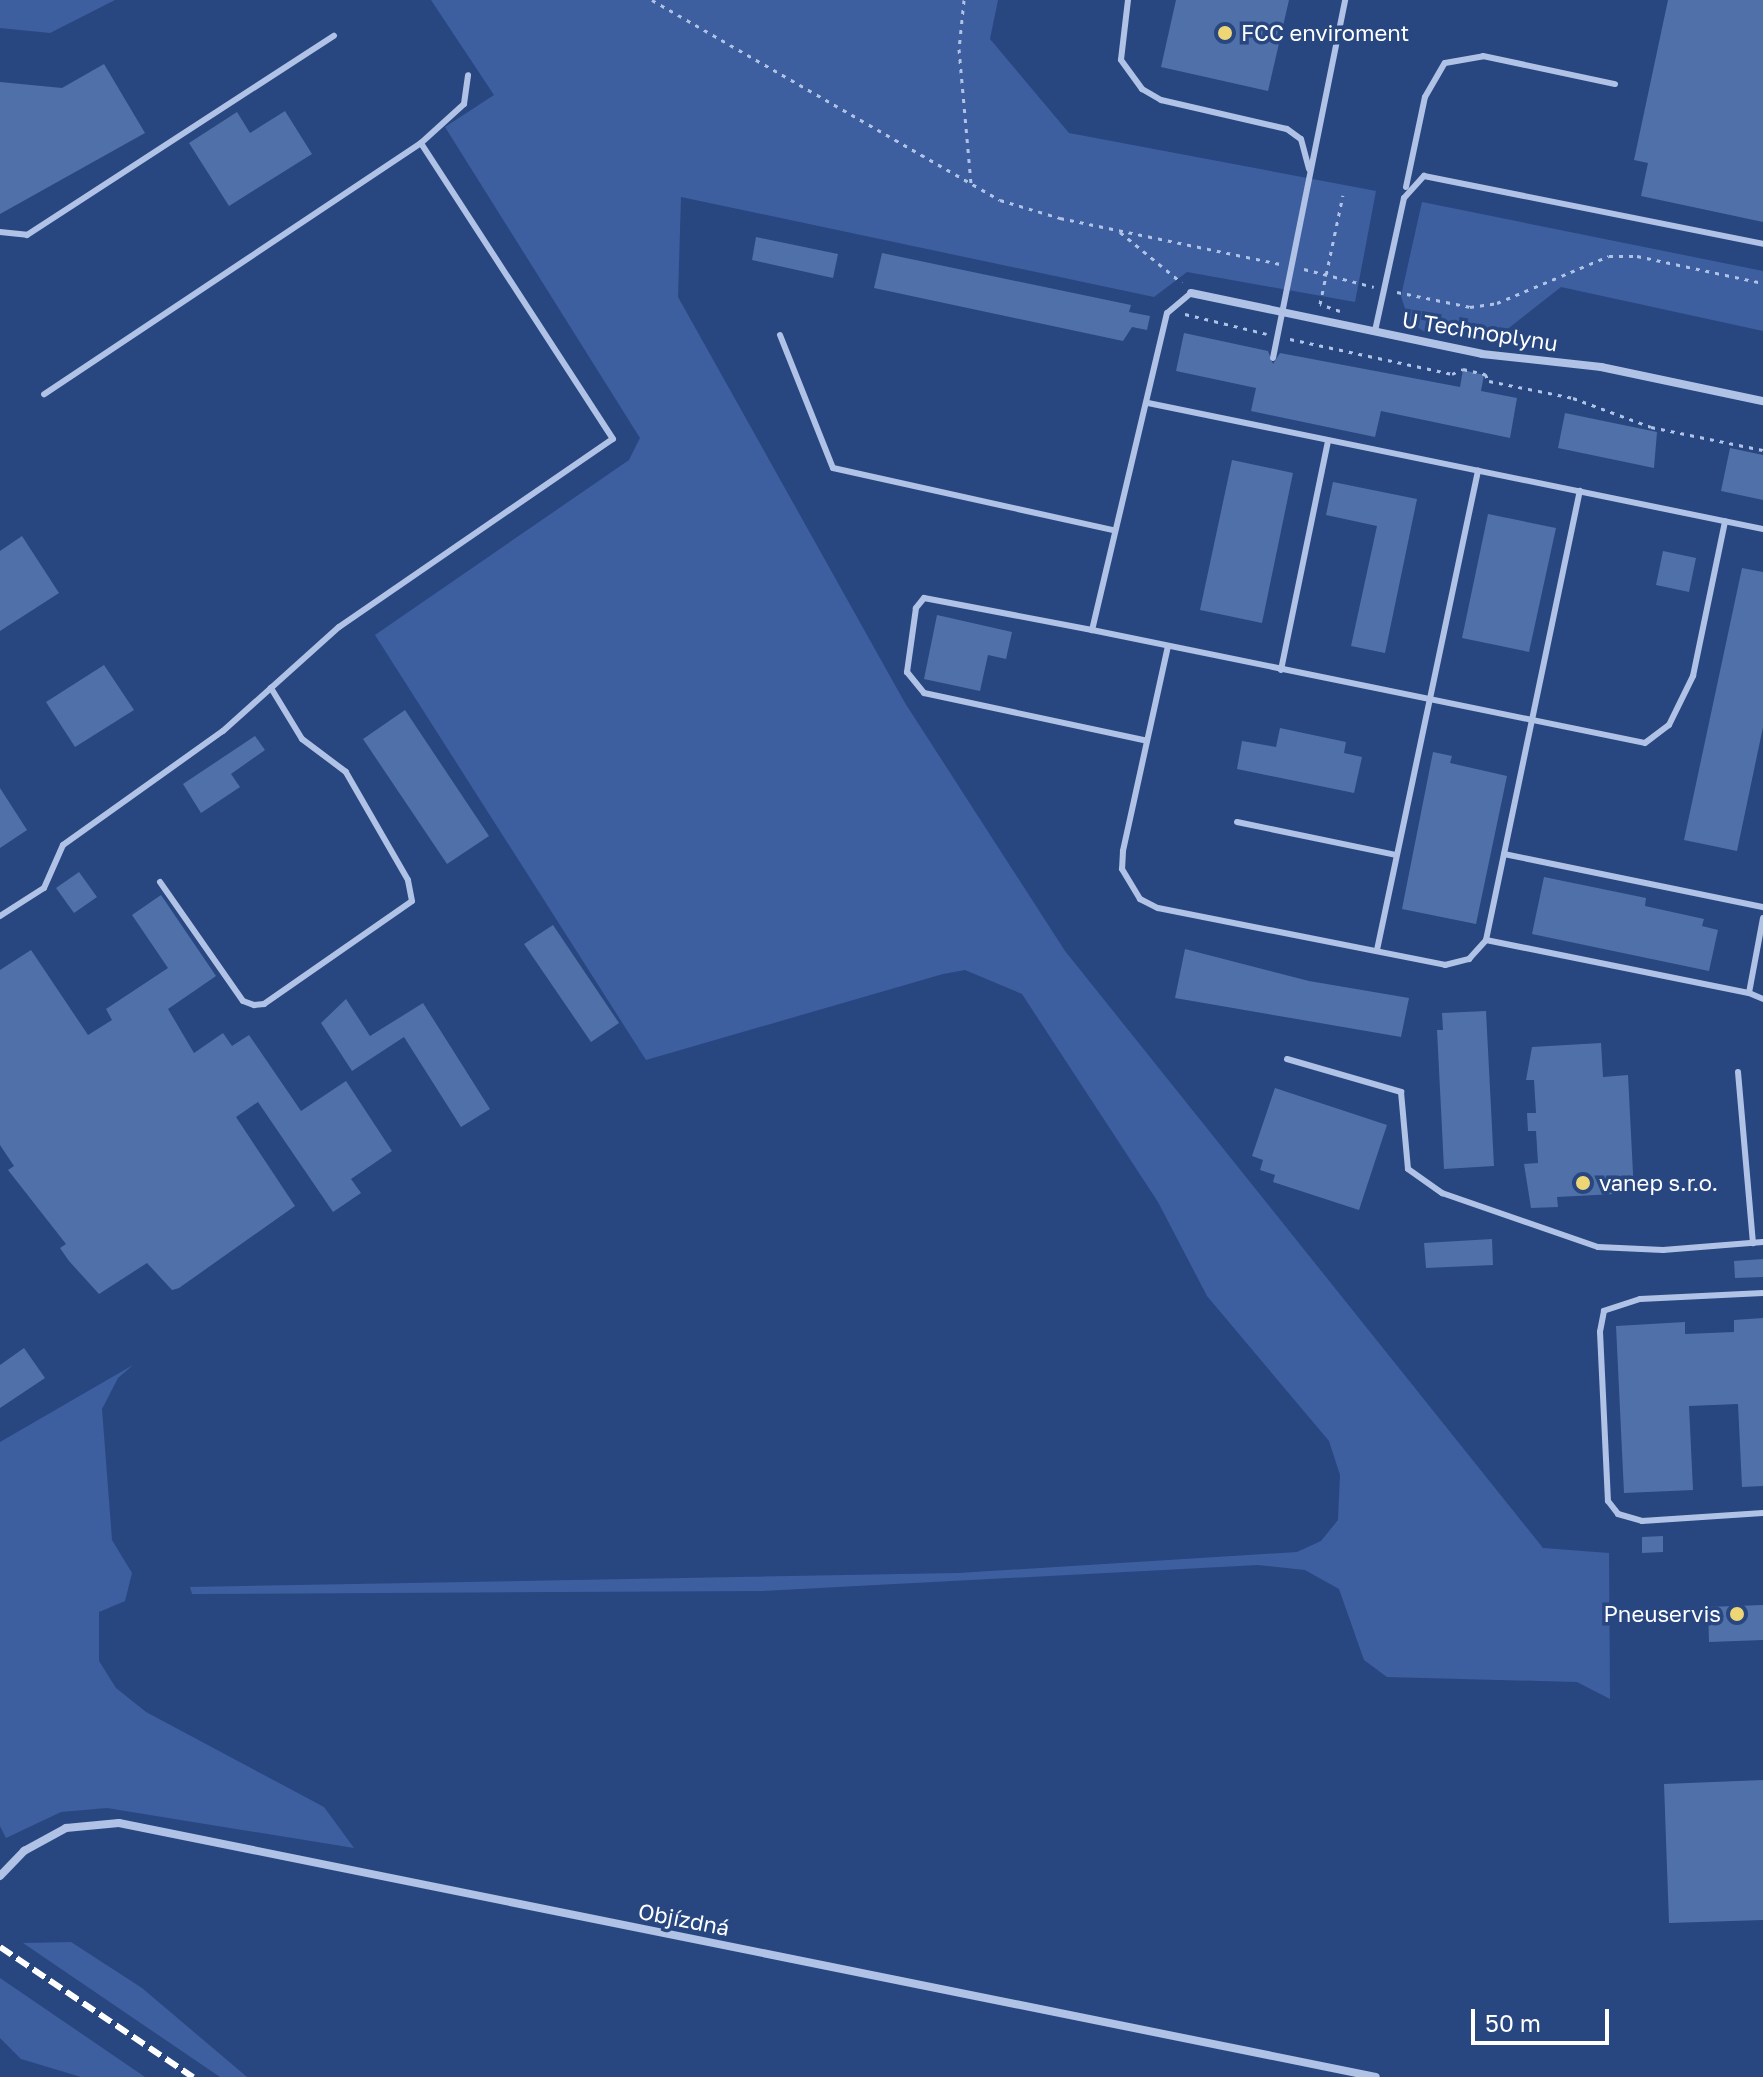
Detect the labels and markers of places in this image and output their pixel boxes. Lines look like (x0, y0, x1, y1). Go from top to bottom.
place label: FCC enviroment (1241, 20, 1409, 46)
marker: FCC enviroment (1216, 24, 1234, 42)
place label: vanep s.r.o. (1599, 1170, 1718, 1196)
marker: vanep s.r.o. (1574, 1174, 1592, 1192)
place label: Pneuservis (1603, 1601, 1721, 1627)
marker: Pneuservis (1728, 1605, 1746, 1623)

